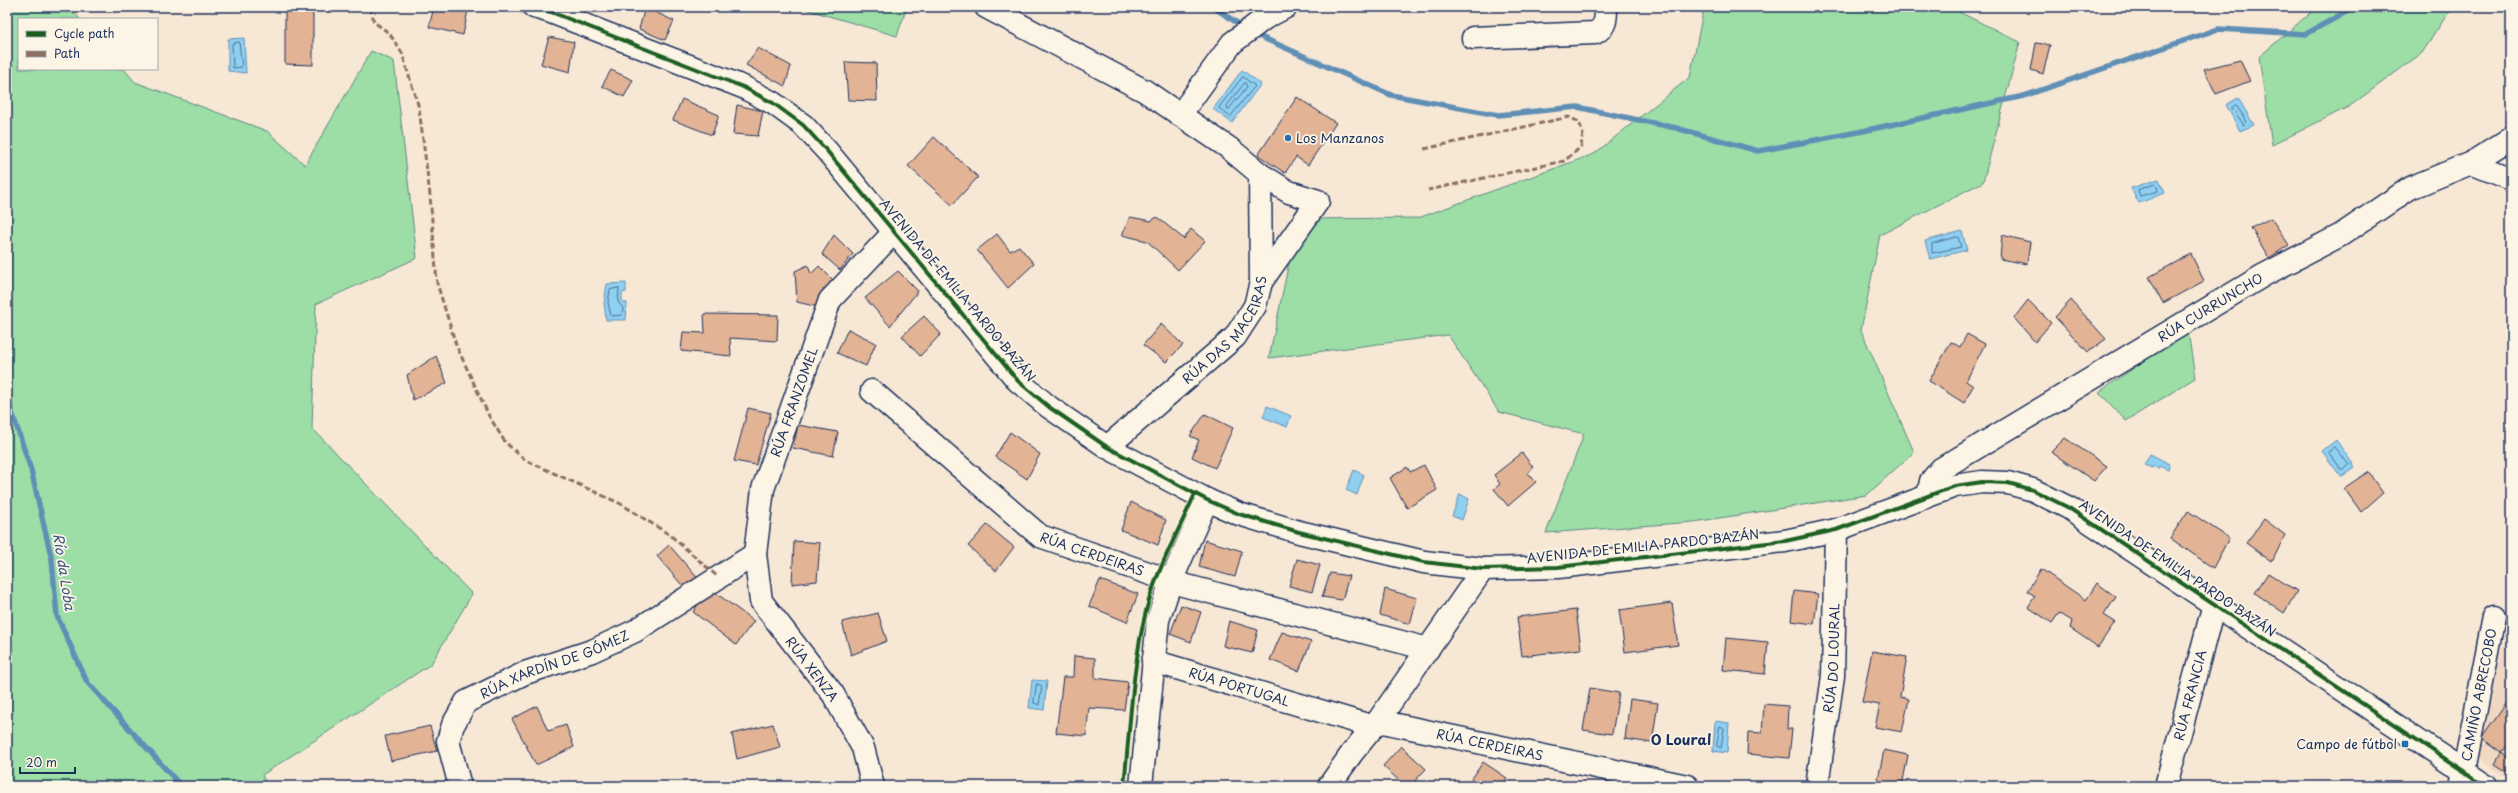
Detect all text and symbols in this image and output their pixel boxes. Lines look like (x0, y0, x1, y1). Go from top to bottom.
legend (18, 18, 158, 70)
text: Cycle path (54, 24, 115, 42)
text: Path (54, 44, 80, 62)
place label: Los Manzanos (1296, 128, 1384, 147)
marker: Los Manzanos (1283, 133, 1293, 143)
street label: AVENIDA DE EMILIA PARDO BAZÁN (876, 194, 1041, 385)
street label: RÚA CURRUNCHO (2154, 268, 2266, 346)
street label: RÚA DAS MACEIRAS (1177, 276, 1270, 388)
street label: RÚA FRANZOMEL (765, 344, 822, 459)
street label: AVENIDA DE EMILIA PARDO BAZÁN (2076, 494, 2280, 641)
street label: AVENIDA DE EMILIA PARDO BAZÁN (1526, 524, 1760, 567)
street label: RÚA CERDEIRAS (1038, 527, 1147, 580)
water label: Río da Loba (48, 532, 81, 613)
street label: RÚA DO LOURAL (1818, 603, 1843, 714)
street label: RÚA XARDÍN DE GÓMEZ (476, 625, 632, 703)
street label: CAMIÑO ABRECOBO (2456, 626, 2500, 763)
street label: RÚA XENZA (782, 632, 843, 705)
street label: RÚA FRANCIA (2168, 648, 2211, 742)
street label: RÚA PORTUGAL (1187, 662, 1292, 710)
street label: RÚA CERDEIRAS (1435, 724, 1545, 765)
district label: O Loural (1651, 729, 1711, 750)
place label: Campo de fútbol (2296, 734, 2397, 753)
marker: Campo de fútbol (2400, 739, 2410, 749)
scale bar (20, 749, 75, 775)
text: 20 m (26, 753, 57, 771)

